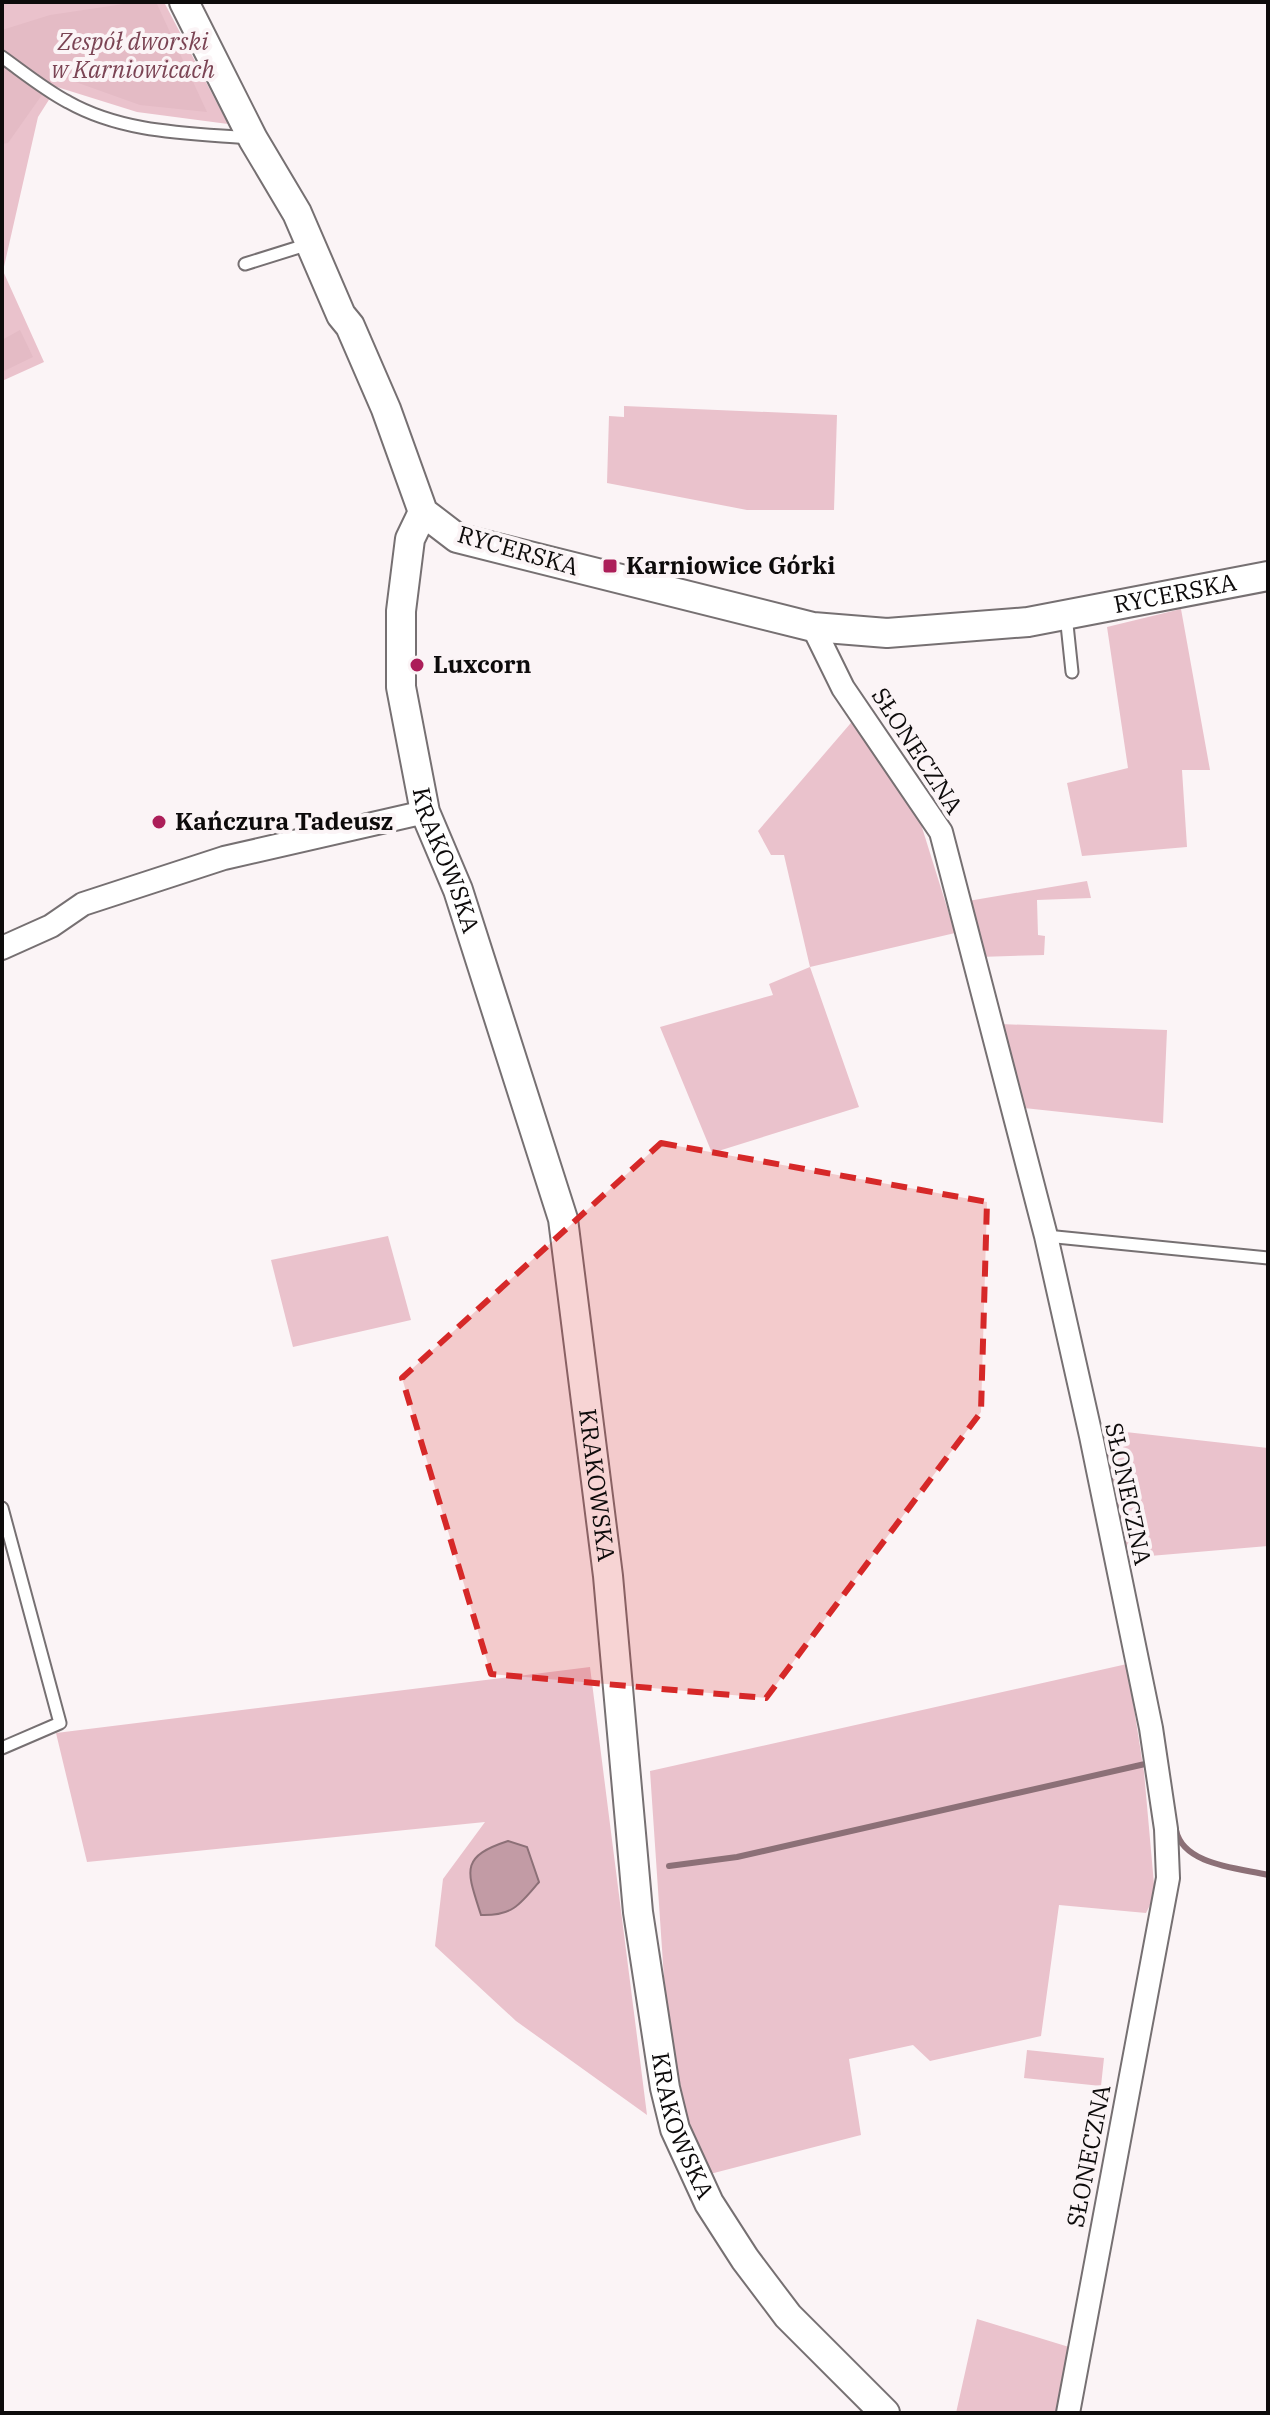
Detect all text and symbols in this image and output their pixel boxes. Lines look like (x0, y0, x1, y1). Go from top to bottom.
park label: Zespół dworski w Karniowicach (51, 25, 215, 85)
street label: RYCERSKA (454, 518, 583, 583)
place label: Karniowice Górki (626, 549, 835, 581)
marker: Karniowice Górki (601, 557, 619, 575)
street label: RYCERSKA (1111, 565, 1240, 620)
place label: Luxcorn (433, 648, 532, 680)
marker: Luxcorn (408, 656, 426, 674)
street label: SŁONECZNA (865, 681, 971, 820)
street label: KRAKOWSKA (406, 785, 488, 937)
place label: Kańczura Tadeusz (175, 805, 393, 837)
marker: Kańczura Tadeusz (150, 813, 168, 831)
street label: KRAKOWSKA (572, 1407, 623, 1564)
street label: SŁONECZNA (1098, 1420, 1160, 1568)
street label: KRAKOWSKA (645, 2050, 722, 2204)
street label: SŁONECZNA (1058, 2081, 1118, 2230)

